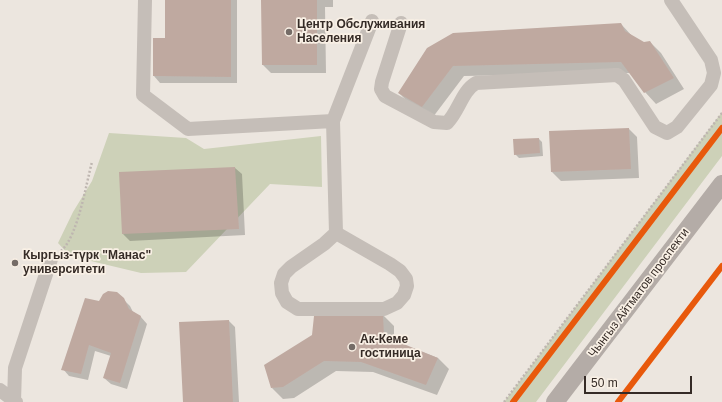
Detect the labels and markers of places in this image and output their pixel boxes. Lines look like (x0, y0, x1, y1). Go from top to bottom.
place label: Центр Обслуживания Населения (297, 18, 425, 46)
marker: Центр Обслуживания Населения (284, 27, 294, 37)
place label: Кыргыз-түрк "Манас" университети (23, 249, 151, 277)
marker: Кыргыз-түрк "Манас" университети (10, 258, 20, 268)
place label: Ак-Кеме гостиница (360, 333, 421, 361)
marker: Ак-Кеме гостиница (347, 342, 357, 352)

